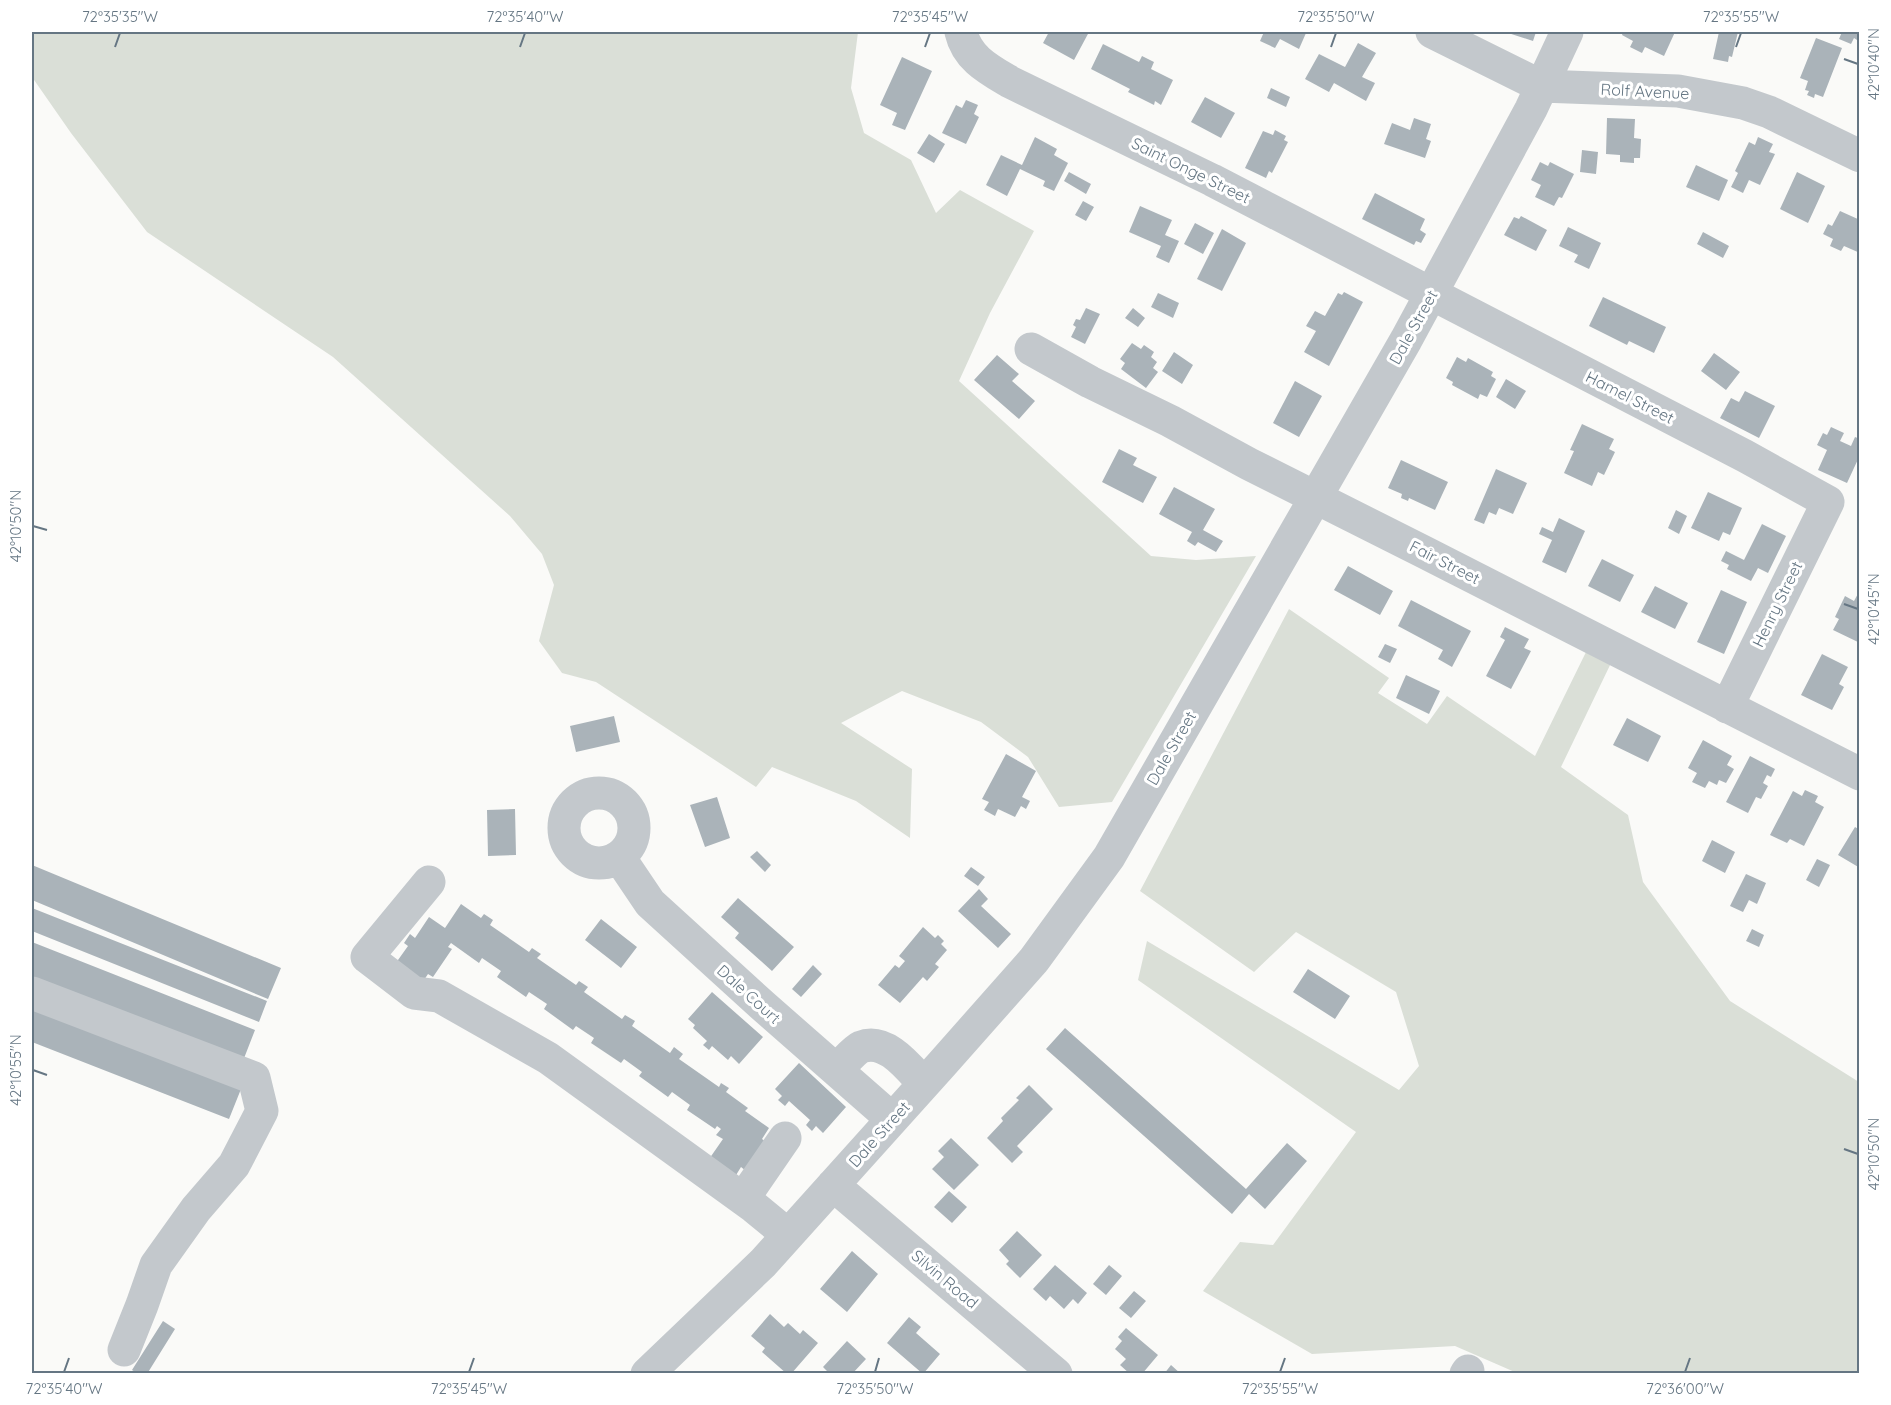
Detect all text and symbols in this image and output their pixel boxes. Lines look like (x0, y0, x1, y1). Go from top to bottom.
text: 72°35'35"W (82, 7, 159, 26)
text: 72°35'40"W (487, 7, 564, 26)
text: 72°35'45"W (892, 7, 969, 26)
text: 72°35'50"W (1297, 7, 1375, 26)
text: 72°35'55"W (1703, 7, 1780, 26)
text: 42°10'40"N (1864, 28, 1883, 100)
street label: Rolf Avenue (1600, 79, 1690, 103)
street label: Saint Onge Street (1128, 133, 1254, 207)
street label: Dale Street (1384, 286, 1442, 368)
street label: Hamel Street (1582, 366, 1678, 428)
text: 42°10'50"N (6, 490, 25, 562)
street label: Fair Street (1407, 536, 1483, 588)
street label: Henry Street (1748, 558, 1806, 650)
text: 42°10'45"N (1864, 573, 1883, 645)
street label: Dale Street (1142, 708, 1200, 788)
street label: Dale Court (713, 960, 785, 1028)
text: 42°10'55"N (6, 1034, 25, 1106)
street label: Dale Street (844, 1097, 914, 1171)
text: 42°10'50"N (1864, 1118, 1883, 1190)
street label: Silvin Road (908, 1245, 982, 1313)
text: 72°35'40"W (26, 1379, 103, 1398)
text: 72°35'45"W (431, 1379, 508, 1398)
text: 72°35'50"W (836, 1379, 914, 1398)
text: 72°35'55"W (1242, 1379, 1319, 1398)
text: 72°36'00"W (1646, 1379, 1724, 1398)

